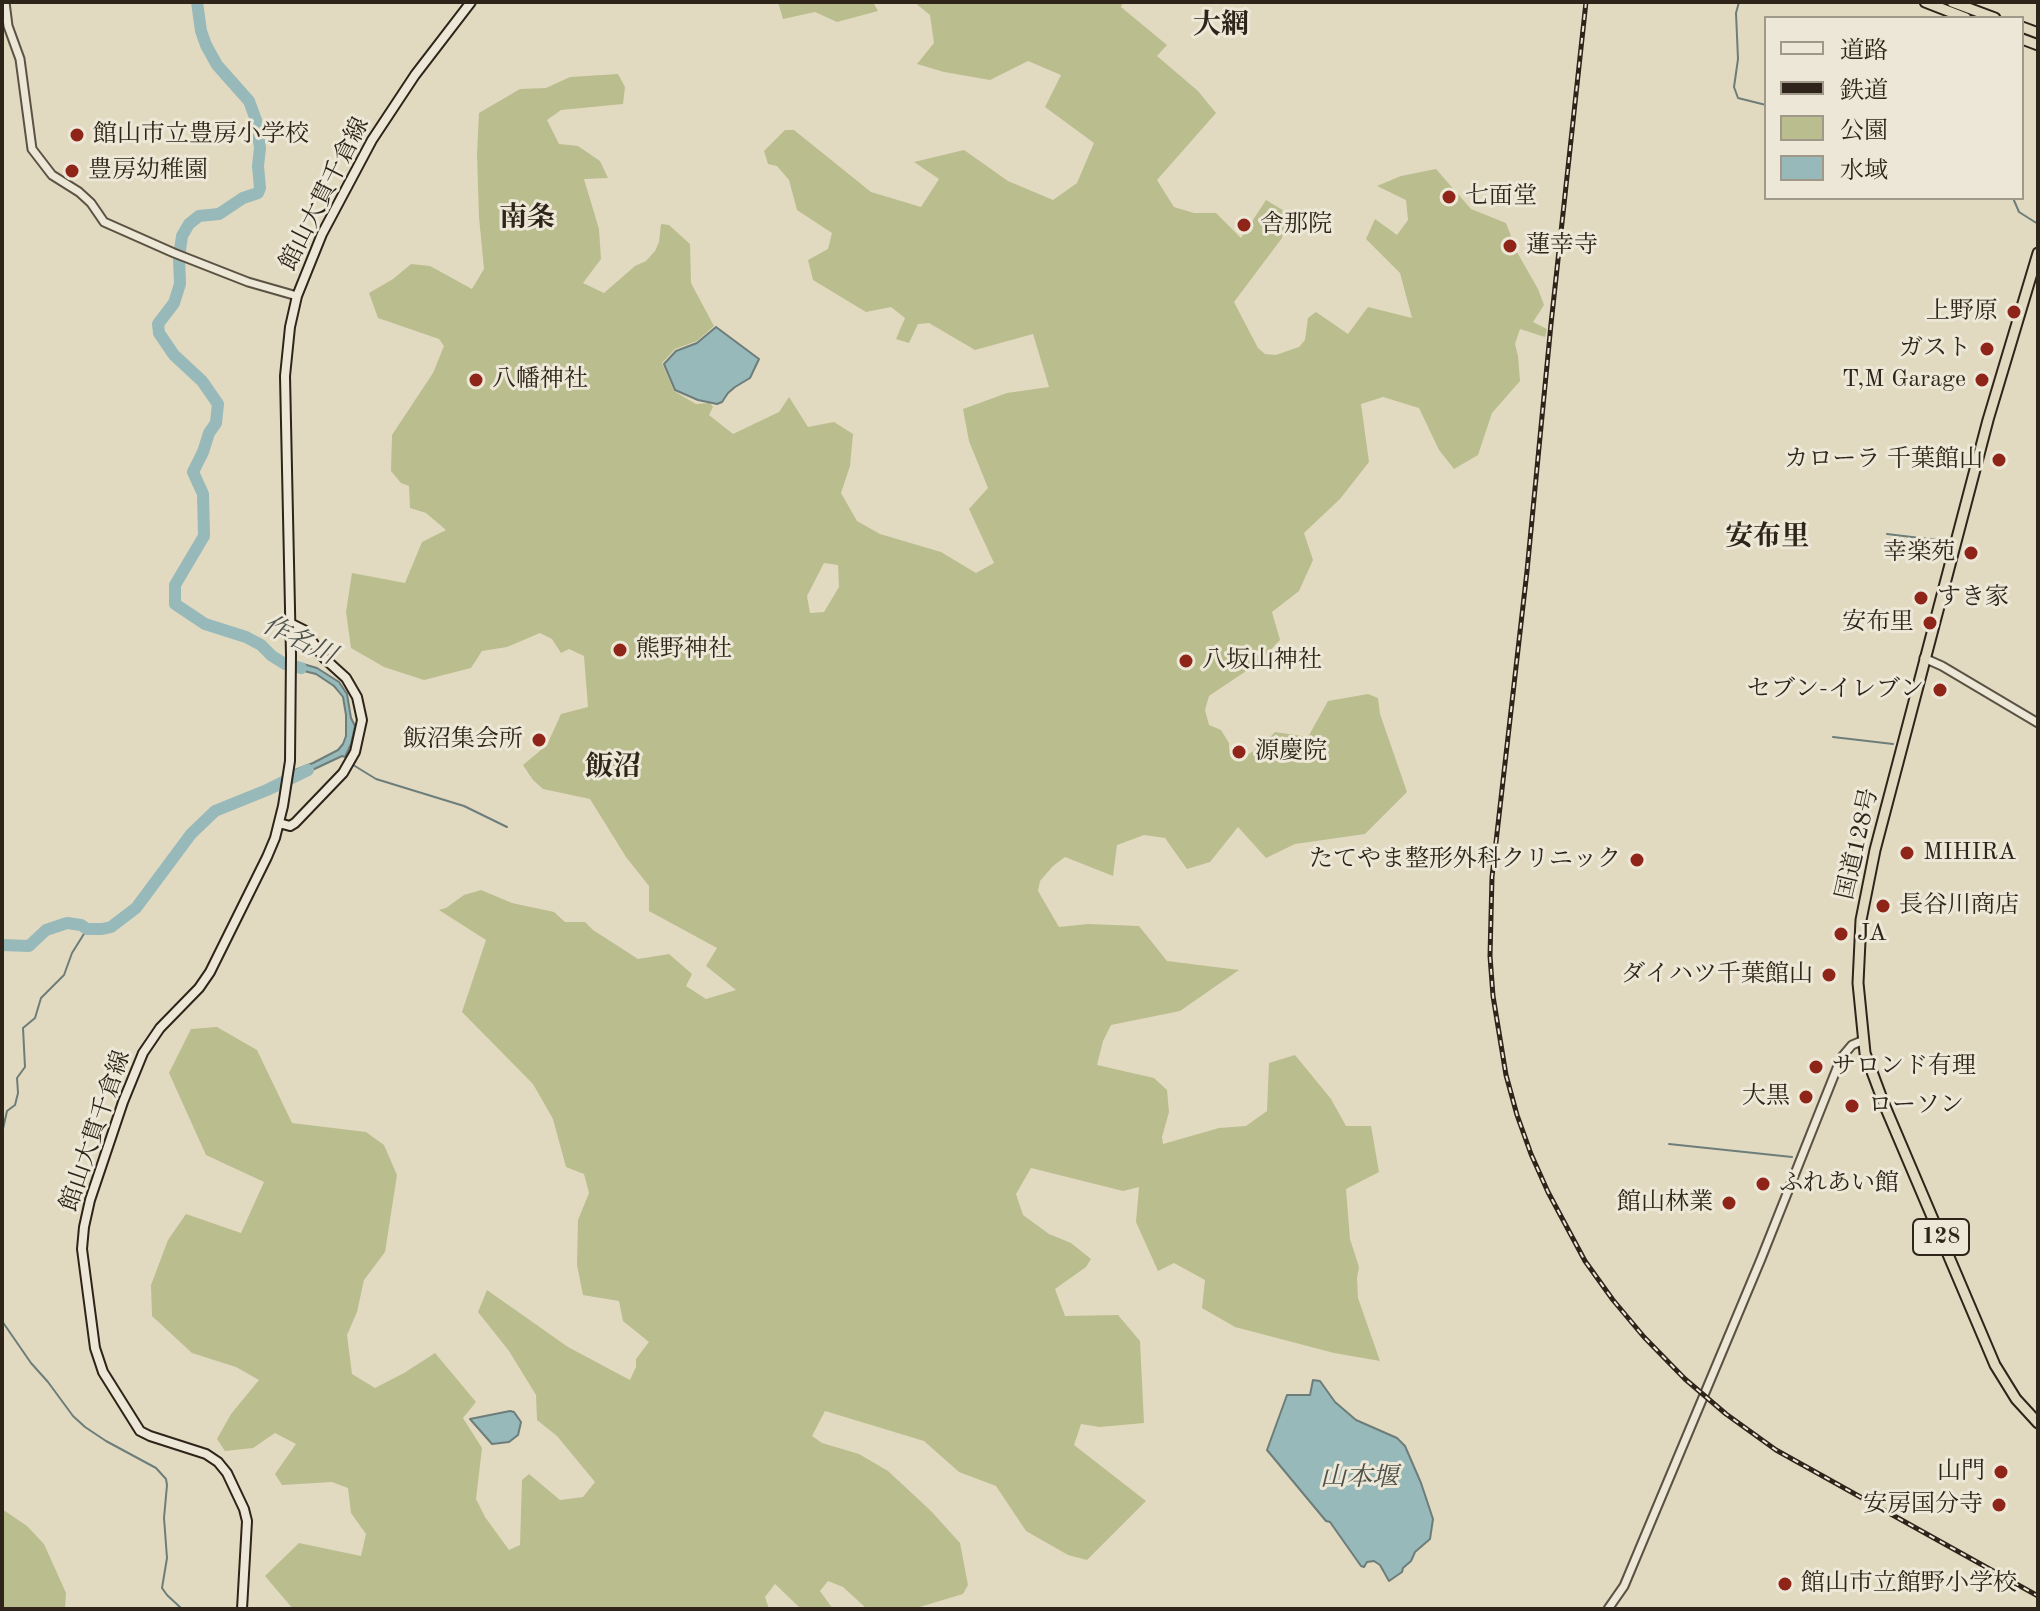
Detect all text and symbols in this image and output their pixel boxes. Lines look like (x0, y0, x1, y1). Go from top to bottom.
district label: 大網 (1193, 9, 1249, 43)
legend (1764, 16, 2024, 200)
text: 道路 (1840, 40, 1888, 64)
text: 鉄道 (1840, 80, 1888, 104)
street label: 館山大貫千倉線 (274, 113, 376, 275)
text: 公園 (1840, 120, 1888, 144)
place label: 館山市立豊房小学校 (93, 121, 309, 149)
marker: 館山市立豊房小学校 (68, 126, 86, 144)
place label: 豊房幼稚園 (88, 157, 208, 185)
text: 水域 (1840, 160, 1888, 184)
marker: 豊房幼稚園 (63, 162, 81, 180)
place label: 七面堂 (1465, 183, 1537, 211)
marker: 七面堂 (1440, 188, 1458, 206)
district label: 南条 (499, 202, 555, 236)
place label: 舎那院 (1260, 211, 1332, 239)
marker: 舎那院 (1235, 216, 1253, 234)
place label: 蓮幸寺 (1526, 232, 1598, 260)
marker: 蓮幸寺 (1501, 237, 1519, 255)
place label: 上野原 (1926, 298, 1998, 326)
marker: 上野原 (2005, 303, 2023, 321)
place label: ガスト (1899, 335, 1971, 363)
marker: ガスト (1978, 340, 1996, 358)
place label: 八幡神社 (492, 366, 588, 394)
place label: T,M Garage (1842, 366, 1966, 394)
marker: 八幡神社 (467, 371, 485, 389)
marker: T,M Garage (1973, 371, 1991, 389)
place label: カローラ 千葉館山 (1784, 446, 1983, 474)
marker: カローラ 千葉館山 (1990, 451, 2008, 469)
district label: 安布里 (1725, 521, 1809, 555)
place label: 幸楽苑 (1883, 539, 1955, 567)
marker: 幸楽苑 (1962, 544, 1980, 562)
place label: すき家 (1937, 584, 2009, 612)
marker: すき家 (1912, 589, 1930, 607)
place label: 安布里 (1842, 609, 1914, 637)
water label: 作名川 (257, 610, 341, 672)
marker: 安布里 (1921, 614, 1939, 632)
place label: 熊野神社 (636, 636, 732, 664)
marker: 熊野神社 (611, 641, 629, 659)
place label: 八坂山神社 (1202, 647, 1322, 675)
marker: 八坂山神社 (1177, 652, 1195, 670)
place label: セブン-イレブン (1747, 676, 1924, 704)
marker: セブン-イレブン (1931, 681, 1949, 699)
place label: 飯沼集会所 (403, 726, 523, 754)
marker: 飯沼集会所 (530, 731, 548, 749)
place label: 源慶院 (1255, 738, 1327, 766)
marker: 源慶院 (1230, 743, 1248, 761)
district label: 飯沼 (585, 751, 641, 785)
street label: 国道128号 (1831, 785, 1885, 903)
place label: MIHIRA (1923, 839, 2016, 867)
marker: MIHIRA (1898, 844, 1916, 862)
place label: たてやま整形外科クリニック (1309, 846, 1621, 874)
marker: たてやま整形外科クリニック (1628, 851, 1646, 869)
place label: 長谷川商店 (1899, 892, 2019, 920)
marker: 長谷川商店 (1874, 897, 1892, 915)
place label: JA (1857, 920, 1887, 948)
marker: JA (1832, 925, 1850, 943)
place label: ダイハツ千葉館山 (1621, 961, 1813, 989)
marker: ダイハツ千葉館山 (1820, 966, 1838, 984)
street label: 館山大貫千倉線 (55, 1047, 137, 1215)
place label: サロンド有理 (1832, 1053, 1976, 1081)
marker: サロンド有理 (1807, 1058, 1825, 1076)
place label: 大黒 (1742, 1083, 1790, 1111)
marker: 大黒 (1797, 1088, 1815, 1106)
place label: ローソン (1868, 1092, 1964, 1120)
marker: ローソン (1843, 1097, 1861, 1115)
place label: ふれあい館 (1779, 1170, 1899, 1198)
marker: ふれあい館 (1754, 1175, 1772, 1193)
place label: 館山林業 (1617, 1189, 1713, 1217)
marker: 館山林業 (1720, 1194, 1738, 1212)
road number: 128 (1913, 1219, 1969, 1255)
place label: 山門 (1937, 1458, 1985, 1486)
water label: 山本堰 (1320, 1462, 1398, 1494)
marker: 山門 (1992, 1463, 2010, 1481)
place label: 安房国分寺 (1863, 1491, 1983, 1519)
marker: 安房国分寺 (1990, 1496, 2008, 1514)
place label: 館山市立館野小学校 (1801, 1570, 2017, 1598)
marker: 館山市立館野小学校 (1776, 1575, 1794, 1593)

